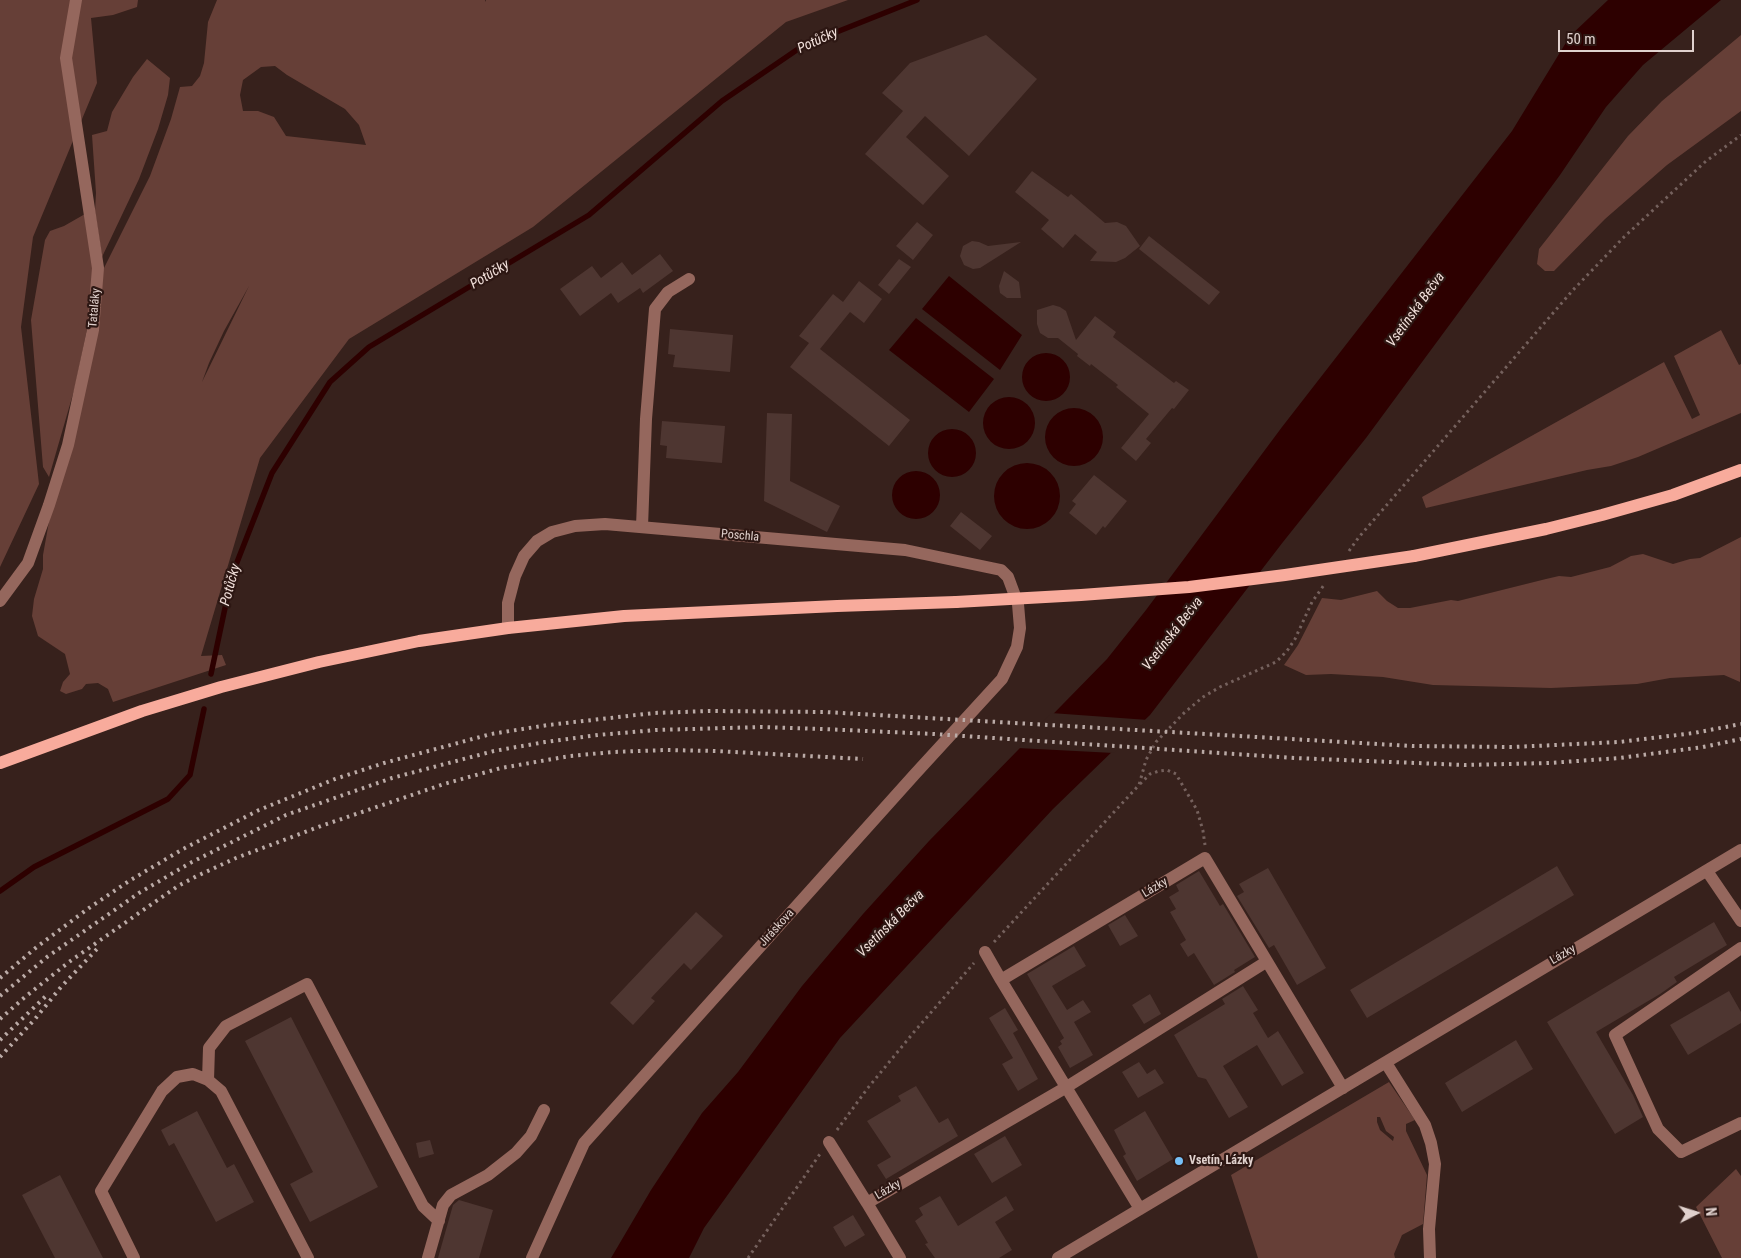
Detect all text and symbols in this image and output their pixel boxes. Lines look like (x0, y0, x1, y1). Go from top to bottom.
scale bar (1561, 20, 1697, 52)
water label: Potůčky (795, 24, 841, 58)
text: 50 m (1566, 30, 1596, 48)
water label: Potůčky (467, 257, 513, 293)
water label: Vsetínská Bečva (1383, 269, 1449, 351)
street label: Tataláky (86, 288, 104, 328)
street label: Poschla (720, 527, 760, 545)
water label: Potůčky (217, 562, 245, 608)
water label: Vsetínská Bečva (1139, 594, 1207, 674)
street label: Lázky (1140, 875, 1170, 901)
water label: Vsetínská Bečva (854, 887, 928, 961)
street label: Jiráskova (756, 906, 798, 950)
street label: Lázky (1548, 942, 1578, 968)
place label: Vsetín, Lázky (1189, 1154, 1253, 1168)
marker: Vsetín, Lázky (1173, 1155, 1185, 1167)
street label: Lázky (873, 1177, 903, 1203)
north arrow (1671, 1188, 1721, 1238)
text: N (1703, 1207, 1719, 1217)

